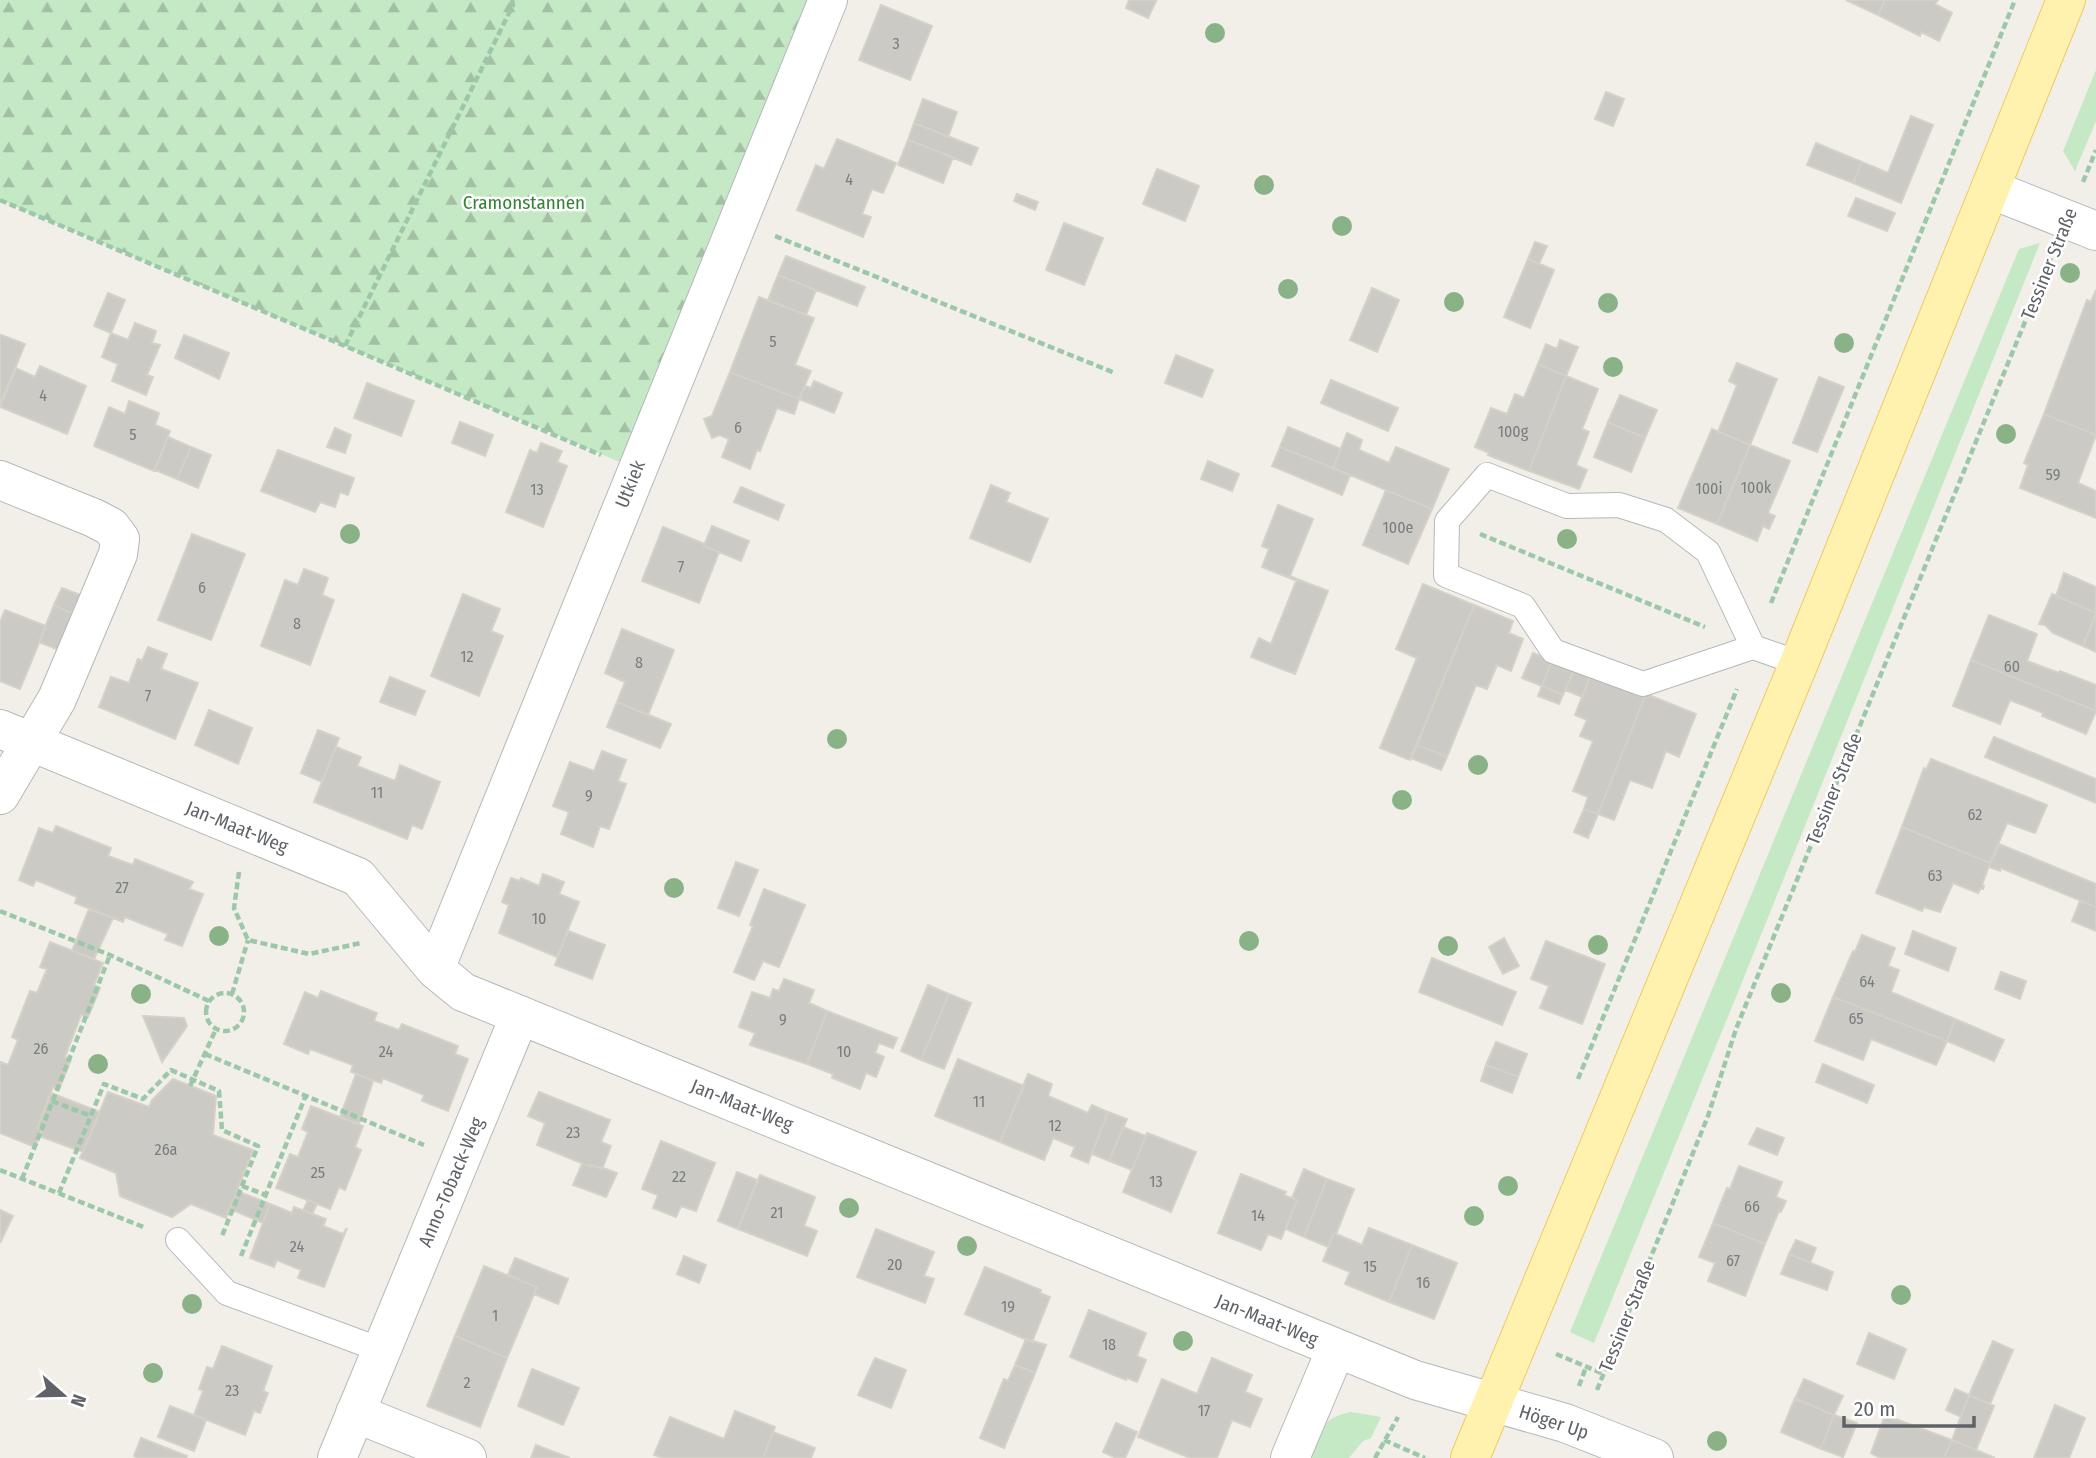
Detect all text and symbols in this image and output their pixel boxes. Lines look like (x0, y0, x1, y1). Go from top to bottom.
house number: 3 (892, 34, 900, 53)
house number: 4 (845, 170, 853, 189)
park label: Cramonstannen (463, 191, 585, 214)
street label: Tessiner Straße (2016, 205, 2082, 323)
house number: 5 (769, 332, 777, 351)
house number: 4 (39, 386, 47, 405)
house number: 6 (734, 418, 742, 437)
house number: 100g (1498, 422, 1529, 441)
house number: 5 (129, 425, 137, 444)
street label: Utkiek (610, 457, 650, 511)
house number: 59 (2046, 465, 2061, 484)
house number: 100k (1741, 478, 1772, 497)
house number: 100i (1696, 479, 1722, 498)
house number: 13 (530, 480, 544, 499)
house number: 100e (1383, 518, 1413, 537)
house number: 7 (678, 557, 685, 576)
house number: 6 (198, 578, 206, 597)
house number: 8 (293, 614, 301, 633)
house number: 12 (460, 647, 474, 666)
house number: 8 (635, 653, 643, 672)
house number: 60 (2004, 657, 2020, 676)
house number: 7 (145, 686, 152, 705)
street label: Tessiner Straße (1801, 730, 1867, 848)
house number: 11 (371, 783, 383, 802)
house number: 9 (585, 786, 593, 805)
street label: Jan-Maat-Weg (182, 796, 292, 858)
house number: 62 (1968, 805, 1982, 824)
house number: 63 (1927, 866, 1943, 885)
house number: 27 (115, 878, 129, 897)
house number: 10 (532, 909, 546, 928)
house number: 64 (1859, 972, 1875, 991)
house number: 65 (1848, 1009, 1864, 1028)
house number: 9 (779, 1010, 787, 1029)
house number: 26 (34, 1039, 49, 1058)
house number: 24 (379, 1042, 393, 1061)
house number: 10 (837, 1042, 851, 1061)
street label: Jan-Maat-Weg (687, 1074, 797, 1136)
house number: 11 (973, 1092, 985, 1111)
street label: Anno-Toback-Weg (413, 1114, 489, 1250)
house number: 12 (1048, 1116, 1062, 1135)
house number: 23 (566, 1123, 580, 1142)
house number: 26a (155, 1140, 178, 1159)
house number: 25 (311, 1163, 325, 1182)
house number: 22 (672, 1167, 686, 1186)
house number: 13 (1149, 1172, 1163, 1191)
house number: 66 (1744, 1197, 1760, 1216)
house number: 21 (771, 1203, 783, 1222)
house number: 14 (1251, 1206, 1265, 1225)
house number: 24 (290, 1237, 304, 1256)
house number: 67 (1726, 1251, 1741, 1270)
house number: 20 (887, 1255, 903, 1274)
house number: 15 (1363, 1257, 1377, 1276)
street label: Tessiner Straße (1594, 1257, 1660, 1375)
house number: 16 (1416, 1273, 1430, 1292)
street label: Jan-Maat-Weg (1212, 1289, 1322, 1351)
house number: 19 (1001, 1297, 1015, 1316)
house number: 1 (492, 1306, 498, 1325)
house number: 18 (1102, 1335, 1116, 1354)
north arrow (28, 1360, 98, 1430)
house number: 2 (463, 1373, 471, 1392)
house number: 23 (225, 1381, 239, 1400)
scale bar (1844, 1384, 1974, 1428)
text: N (66, 1391, 91, 1410)
text: 20 m (1854, 1396, 1895, 1422)
street label: Höger Up (1516, 1400, 1592, 1444)
house number: 17 (1198, 1401, 1211, 1420)

